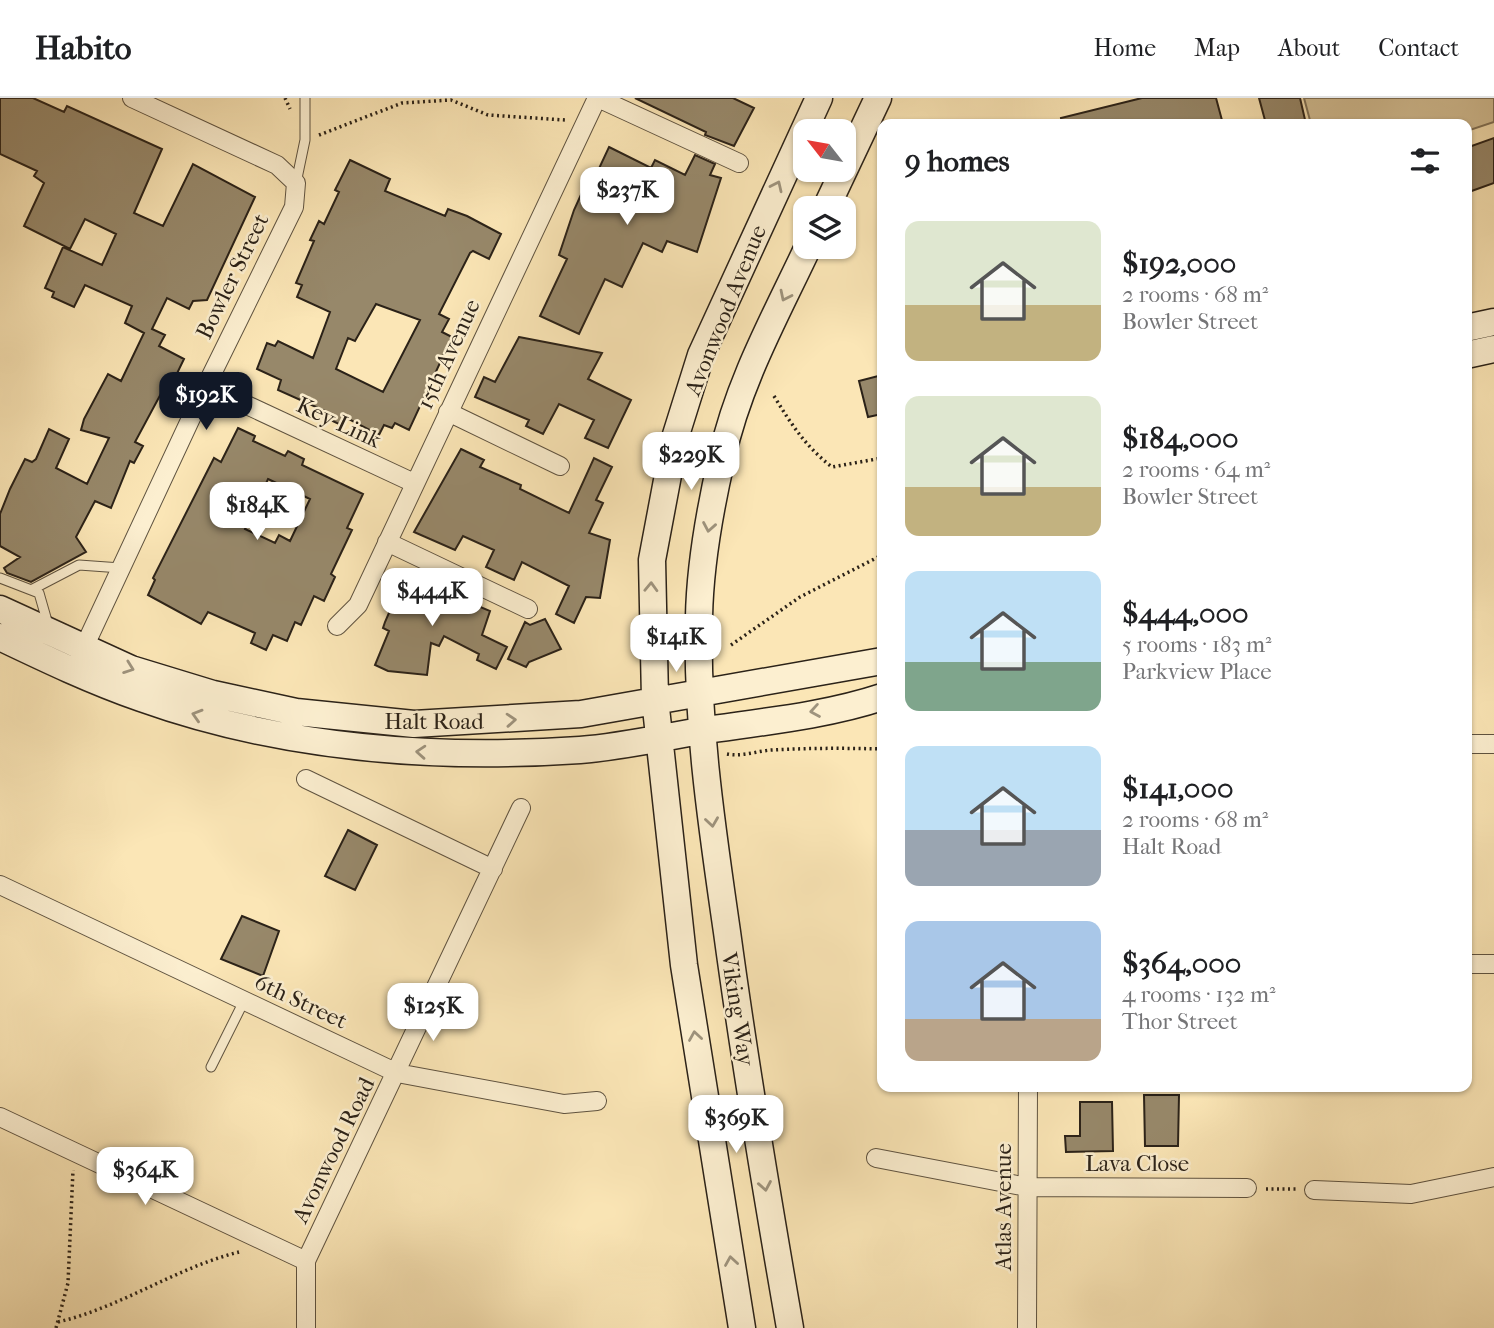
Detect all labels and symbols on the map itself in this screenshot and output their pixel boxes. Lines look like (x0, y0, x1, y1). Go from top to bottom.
north arrow (793, 119, 856, 182)
pin: $237K (578, 167, 676, 227)
one-way arrow (769, 181, 783, 193)
street label: Bowler Street (190, 209, 274, 343)
street label: Avonwood Avenue (679, 221, 772, 400)
one-way arrow (779, 289, 793, 301)
street label: 15th Avenue (411, 295, 486, 414)
pin: $192K (157, 372, 255, 432)
street label: Key Link (292, 391, 386, 454)
pin: $229K (642, 432, 740, 492)
pin: $184K (208, 482, 306, 542)
one-way arrow (702, 521, 717, 533)
pin: $444K (383, 568, 481, 628)
one-way arrow (644, 581, 659, 592)
pin: $141K (627, 614, 725, 674)
one-way arrow (122, 660, 134, 674)
one-way arrow (809, 703, 821, 718)
street label: Halt Road (384, 708, 484, 735)
one-way arrow (192, 709, 204, 724)
one-way arrow (506, 713, 517, 728)
one-way arrow (416, 745, 427, 760)
one-way arrow (704, 816, 719, 828)
street label: Viking Way (715, 949, 760, 1068)
street label: 6th Street (250, 968, 351, 1035)
pin: $125K (384, 984, 482, 1043)
one-way arrow (688, 1030, 703, 1042)
street label: Avonwood Road (286, 1073, 381, 1228)
pin: $369K (687, 1096, 785, 1155)
street label: Atlas Avenue (990, 1143, 1017, 1272)
pin: $364K (96, 1148, 194, 1207)
street label: Lava Close (1085, 1150, 1189, 1177)
one-way arrow (757, 1181, 772, 1192)
one-way arrow (723, 1255, 738, 1267)

